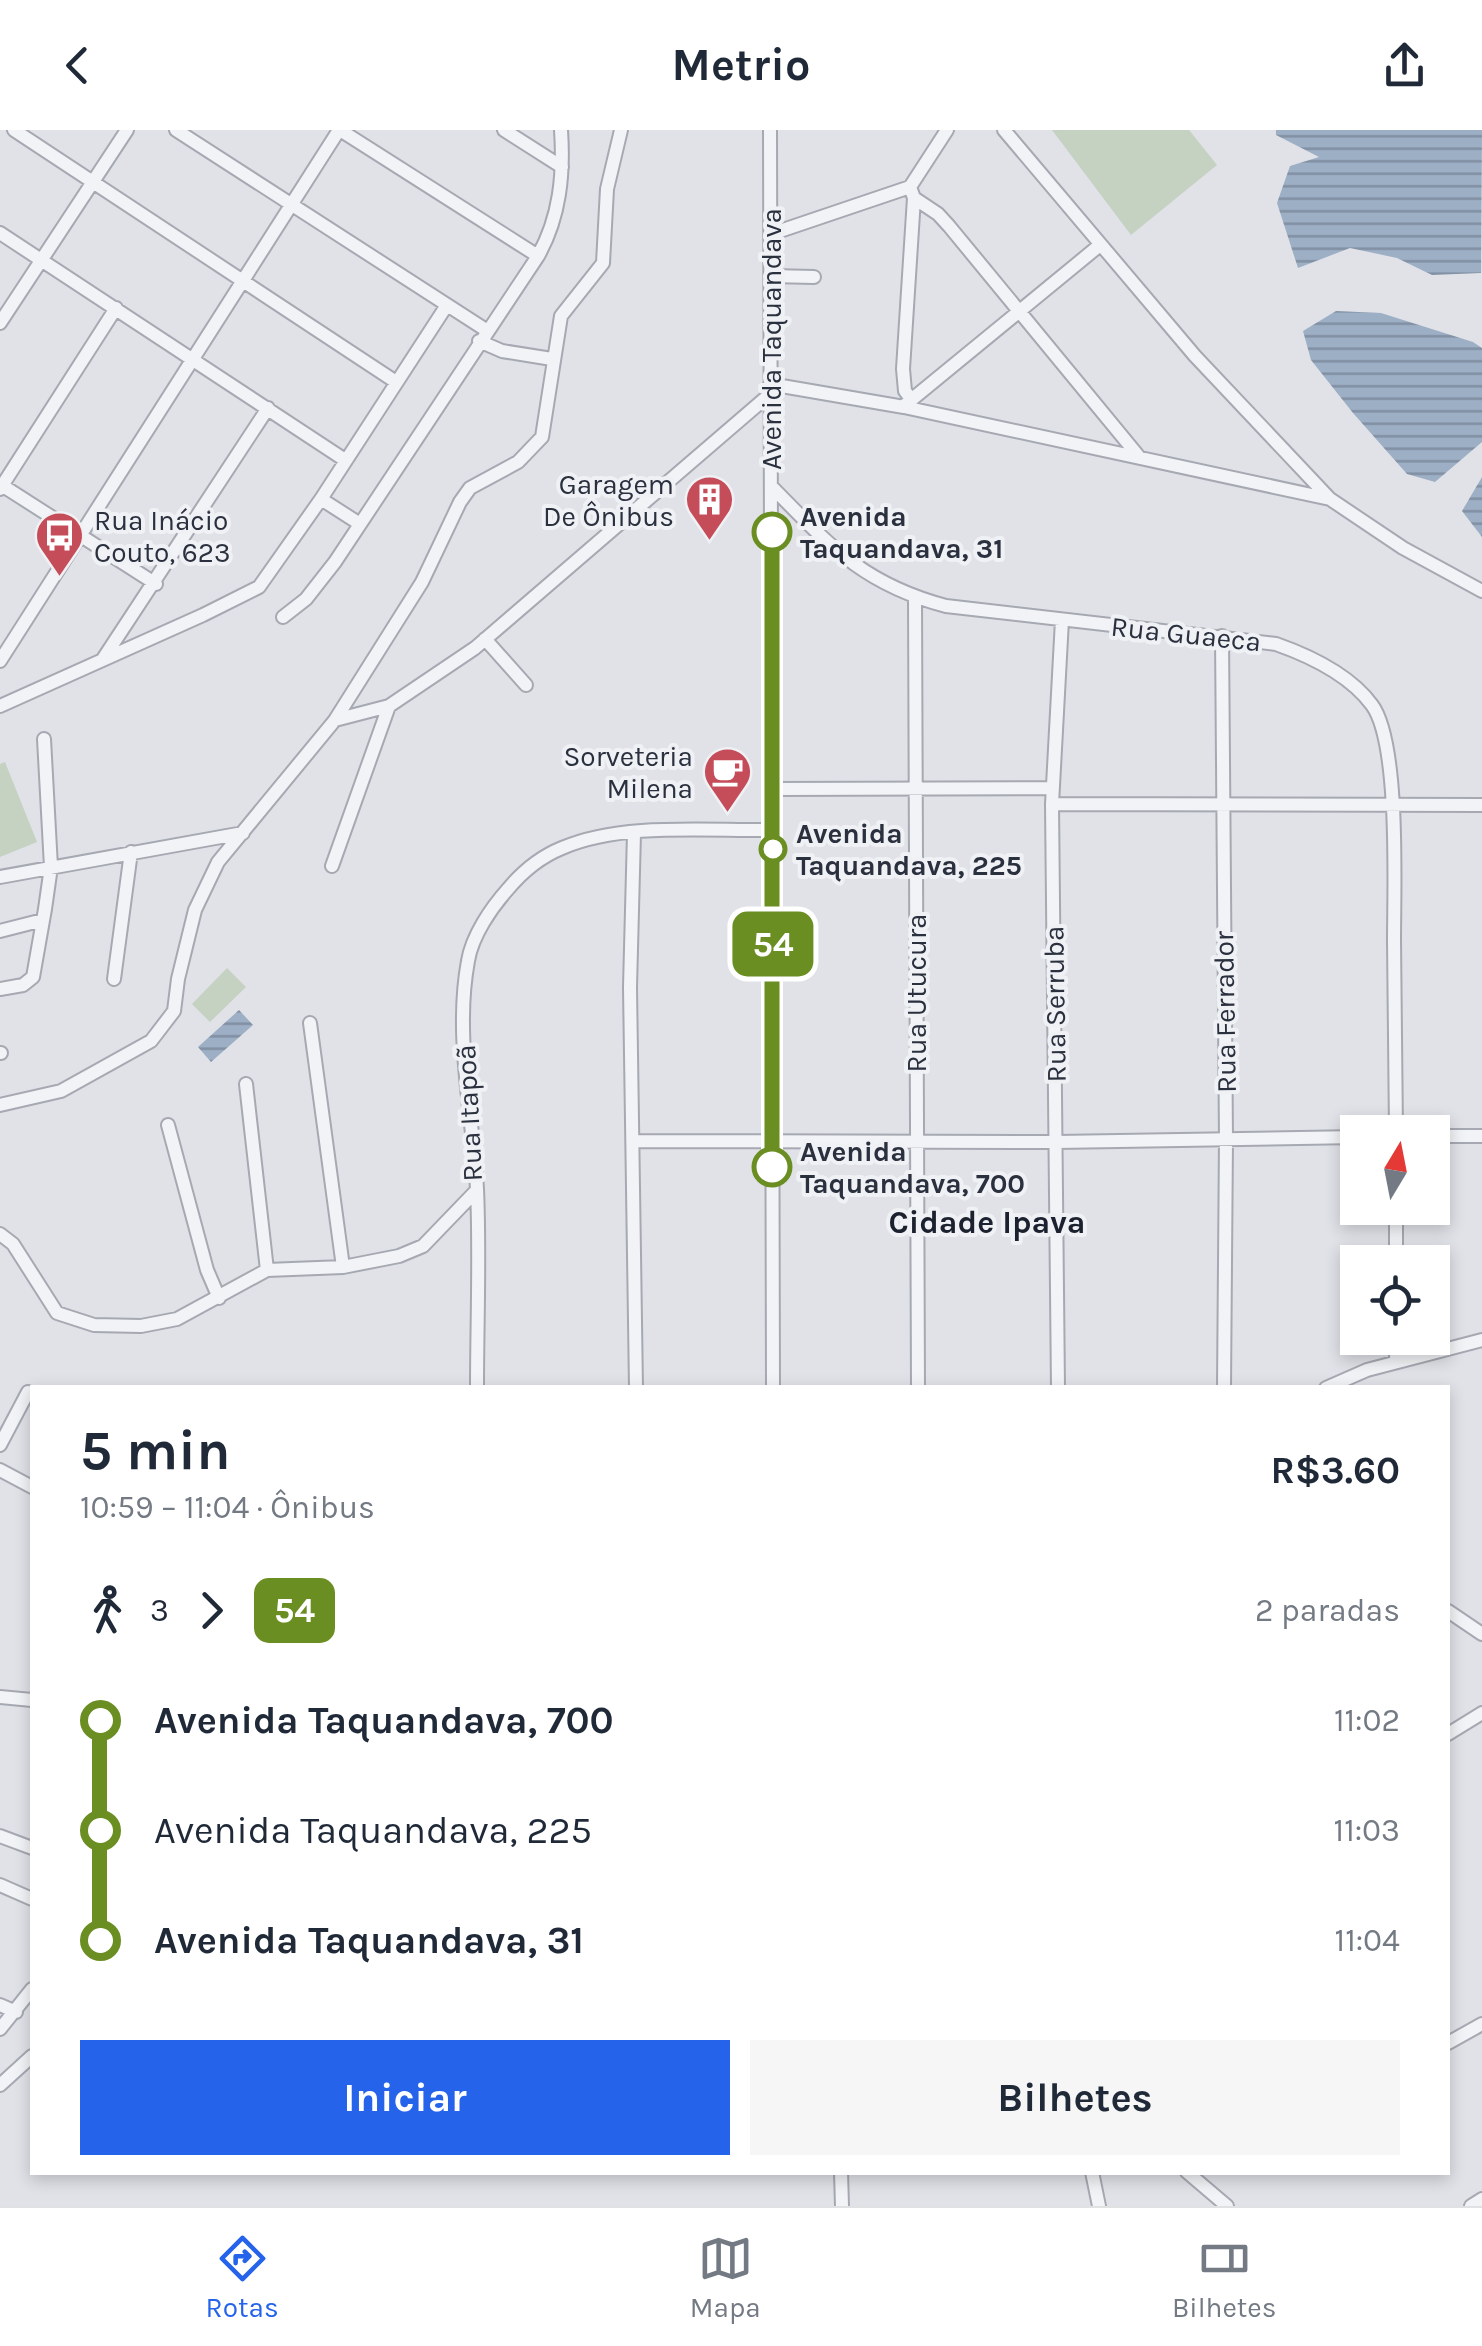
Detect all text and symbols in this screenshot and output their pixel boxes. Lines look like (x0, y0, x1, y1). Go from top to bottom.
icon: back (50, 38, 105, 93)
icon: share (1377, 38, 1432, 93)
text: Metrio (672, 39, 810, 91)
street label: Avenida Taquandava (755, 208, 788, 470)
place label: Garagem De Ônibus (543, 468, 674, 533)
building icon: Garagem De Ônibus (683, 474, 735, 542)
place label: Avenida Taquandava, 31 (800, 500, 1003, 565)
place label: Rua Inácio Couto, 623 (94, 504, 231, 569)
bus stop icon: Rua Inácio Couto, 623 (33, 510, 85, 578)
marker: Avenida Taquandava, 31 (753, 513, 791, 551)
street label: Rua Guaeca (1109, 610, 1263, 658)
place label: Sorveteria Milena (563, 740, 693, 805)
cafe icon: Sorveteria Milena (702, 746, 754, 814)
place label: Avenida Taquandava, 225 (796, 817, 1022, 882)
marker: Avenida Taquandava, 225 (760, 836, 786, 862)
line badge: 54 (728, 912, 818, 976)
street label: Rua Utucura (900, 914, 933, 1072)
text: 54 (752, 924, 794, 965)
street label: Rua Serruba (1037, 925, 1073, 1083)
street label: Rua Ferrador (1207, 930, 1243, 1093)
street label: Rua Itapoã (449, 1044, 489, 1182)
north arrow (1340, 1115, 1450, 1225)
map controls (1340, 1115, 1450, 1355)
place label: Avenida Taquandava, 700 (800, 1135, 1025, 1200)
marker: Avenida Taquandava, 700 (753, 1148, 791, 1186)
district label: Cidade Ipava (888, 1204, 1086, 1241)
button: locate (1340, 1245, 1450, 1355)
text: 5 min (80, 1419, 230, 1483)
text: R$3.60 (1270, 1448, 1400, 1493)
text: 10:59 – 11:04 · Ônibus (80, 1489, 375, 1526)
icon: walk (80, 1583, 135, 1638)
icon: forward (184, 1583, 239, 1638)
text: 54 (274, 1590, 315, 1631)
text: 3 (150, 1592, 169, 1629)
text: 2 paradas (1255, 1592, 1400, 1629)
text: Avenida Taquandava, 700 (154, 1698, 614, 1743)
text: 11:02 (1334, 1702, 1400, 1739)
text: Avenida Taquandava, 225 (154, 1808, 592, 1853)
text: 11:03 (1334, 1812, 1400, 1849)
text: Avenida Taquandava, 31 (154, 1918, 584, 1963)
text: 11:04 (1335, 1922, 1400, 1959)
button: Iniciar (80, 2040, 730, 2155)
button: Bilhetes (750, 2040, 1400, 2155)
tab: Rotas (206, 2231, 279, 2324)
tab: Mapa (690, 2231, 761, 2324)
tab: Bilhetes (1172, 2231, 1276, 2324)

